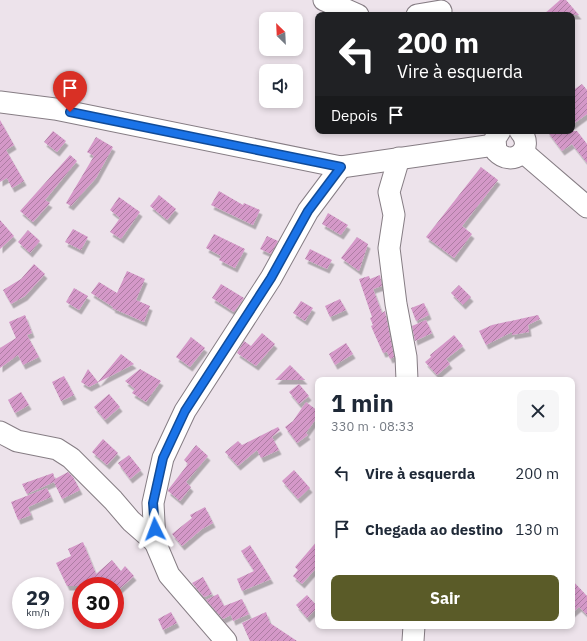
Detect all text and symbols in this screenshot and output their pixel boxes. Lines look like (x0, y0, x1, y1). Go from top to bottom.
north arrow (259, 12, 303, 56)
map controls (259, 12, 303, 108)
text: 200 m (397, 24, 479, 61)
icon: left (331, 28, 383, 80)
text: Vire à esquerda (397, 60, 523, 83)
button: sound (259, 64, 303, 108)
pin (53, 71, 87, 112)
icon: arrive (59, 77, 81, 99)
icon: arrive (385, 104, 407, 126)
text: Depois (331, 106, 377, 125)
text: 1 min (331, 387, 394, 419)
button: close (517, 390, 559, 432)
text: 330 m · 08:33 (331, 418, 414, 435)
icon: left (331, 462, 353, 484)
text: Vire à esquerda (365, 464, 475, 483)
text: 200 m (515, 464, 559, 483)
position arrow (134, 508, 176, 550)
icon: arrive (331, 518, 353, 540)
text: Chegada ao destino (365, 520, 503, 539)
text: 130 m (515, 520, 559, 539)
button: Sair (331, 575, 559, 621)
speed limit sign: 30 (72, 577, 124, 629)
text: 29 (26, 584, 50, 611)
text: km/h (26, 606, 50, 619)

